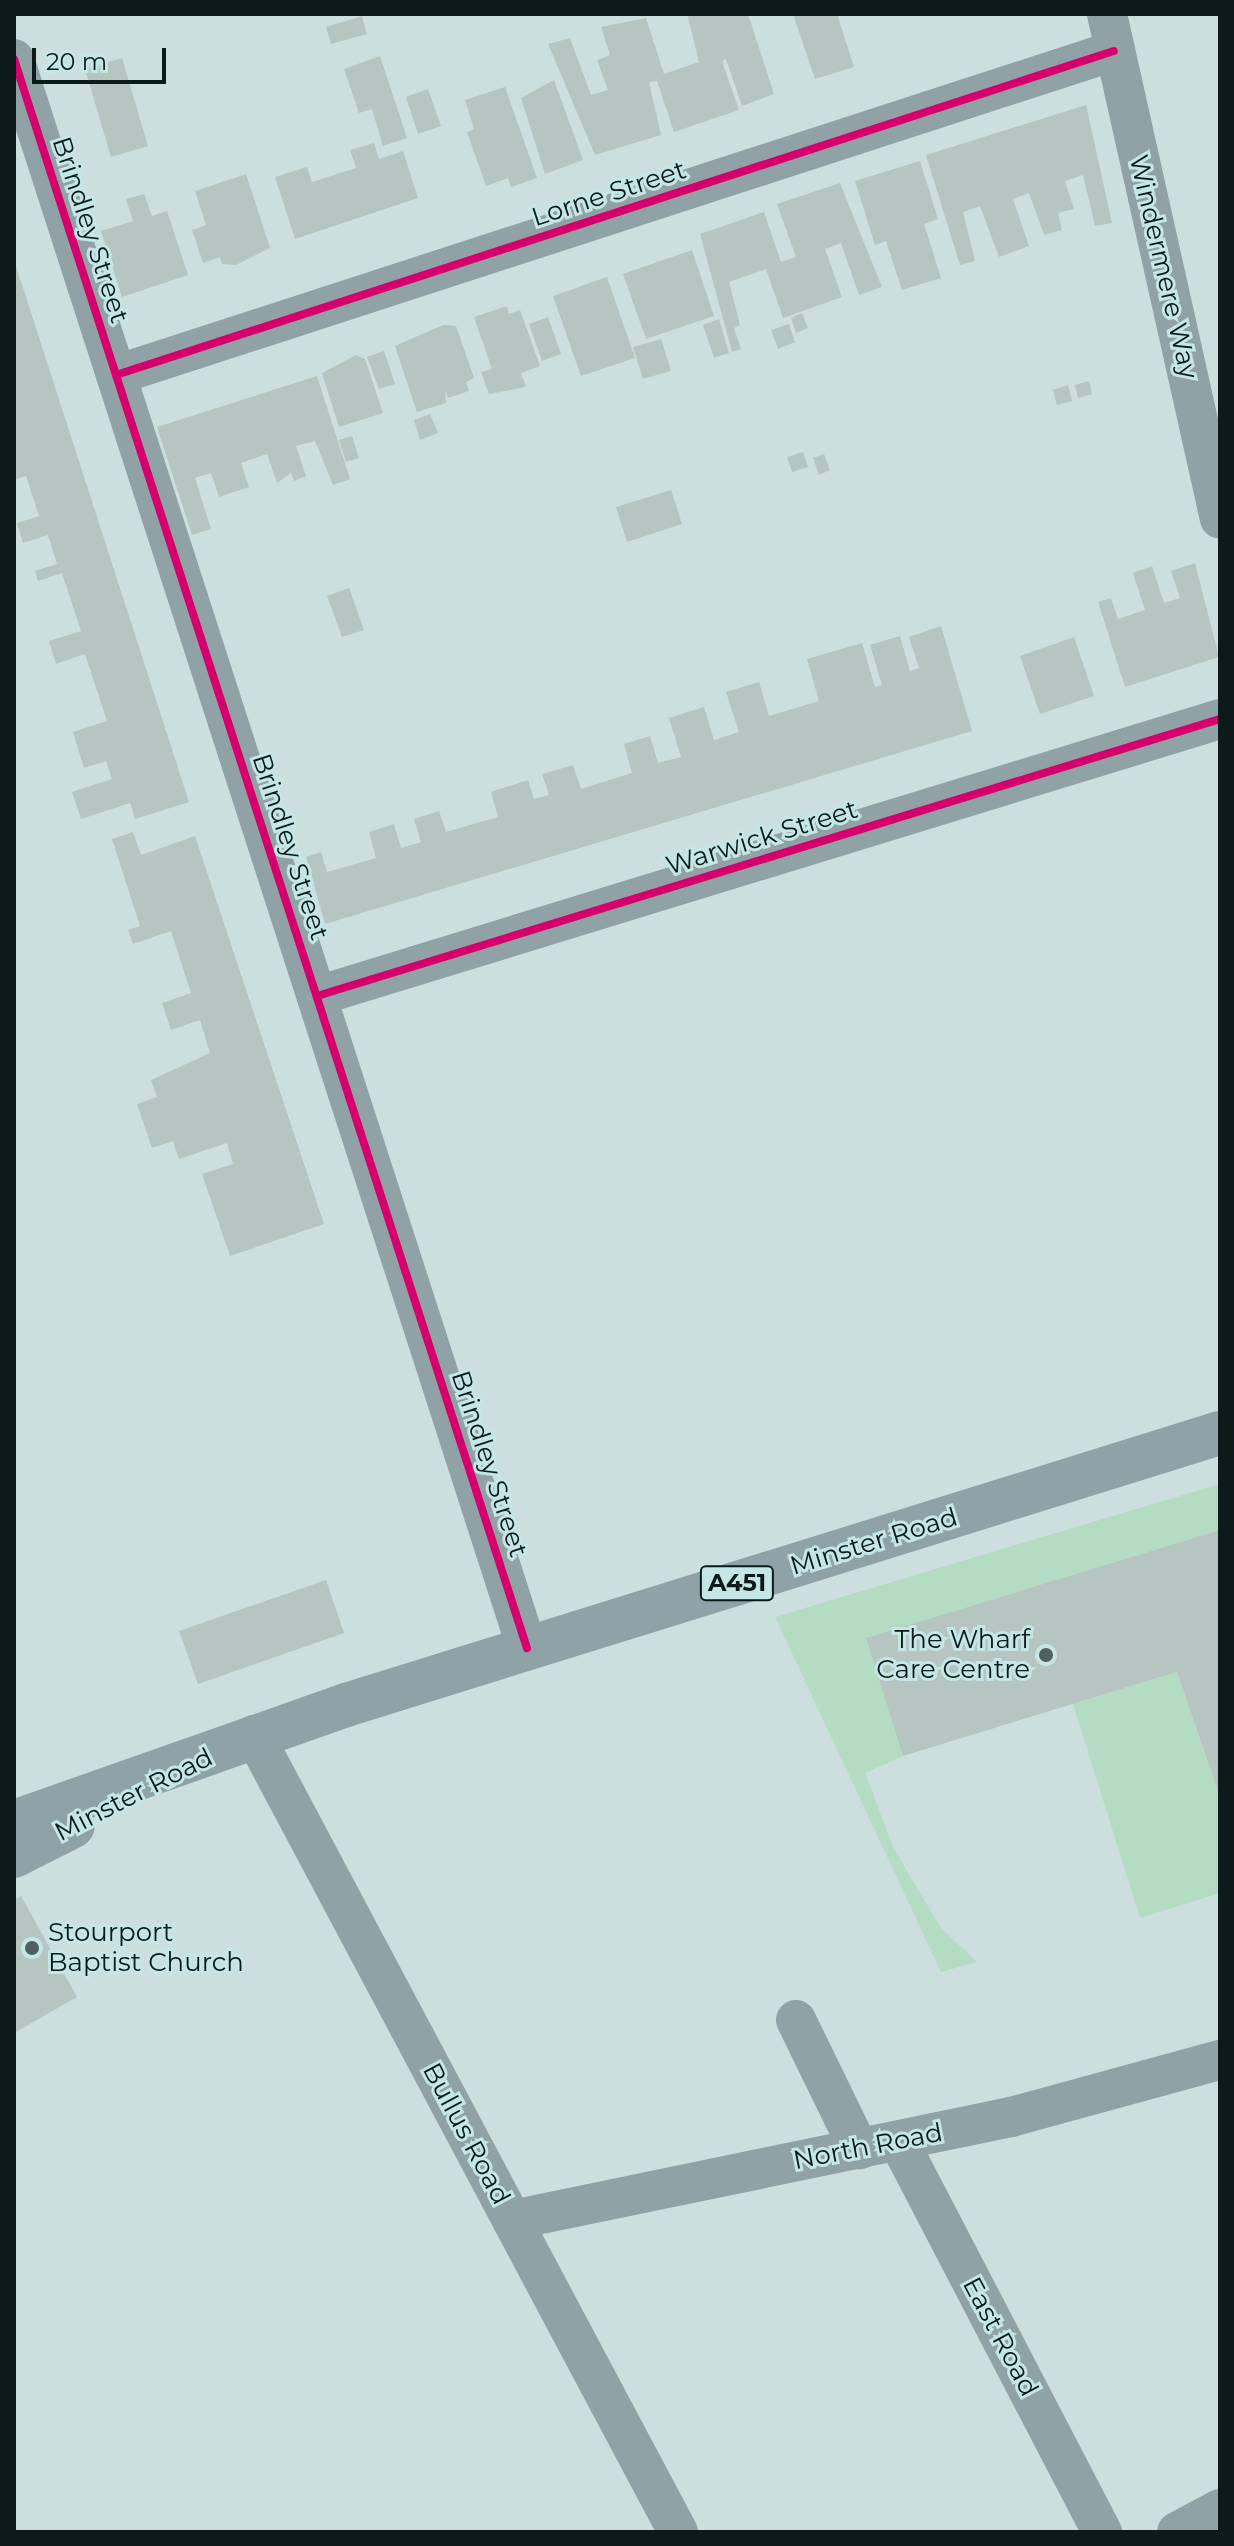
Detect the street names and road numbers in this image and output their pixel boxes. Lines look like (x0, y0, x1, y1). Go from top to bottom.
street label: Brindley Street (45, 133, 135, 327)
street label: Windermere Way (1122, 152, 1204, 382)
street label: Lorne Street (528, 154, 690, 234)
street label: Brindley Street (245, 750, 335, 944)
street label: Warwick Street (662, 794, 862, 882)
street label: Brindley Street (444, 1367, 534, 1561)
street label: Minster Road (787, 1502, 961, 1582)
road number: A451 (699, 1563, 775, 1603)
street label: Minster Road (50, 1742, 218, 1848)
street label: Bullus Road (416, 2058, 516, 2210)
street label: North Road (791, 2117, 945, 2177)
street label: East Road (956, 2272, 1044, 2402)

